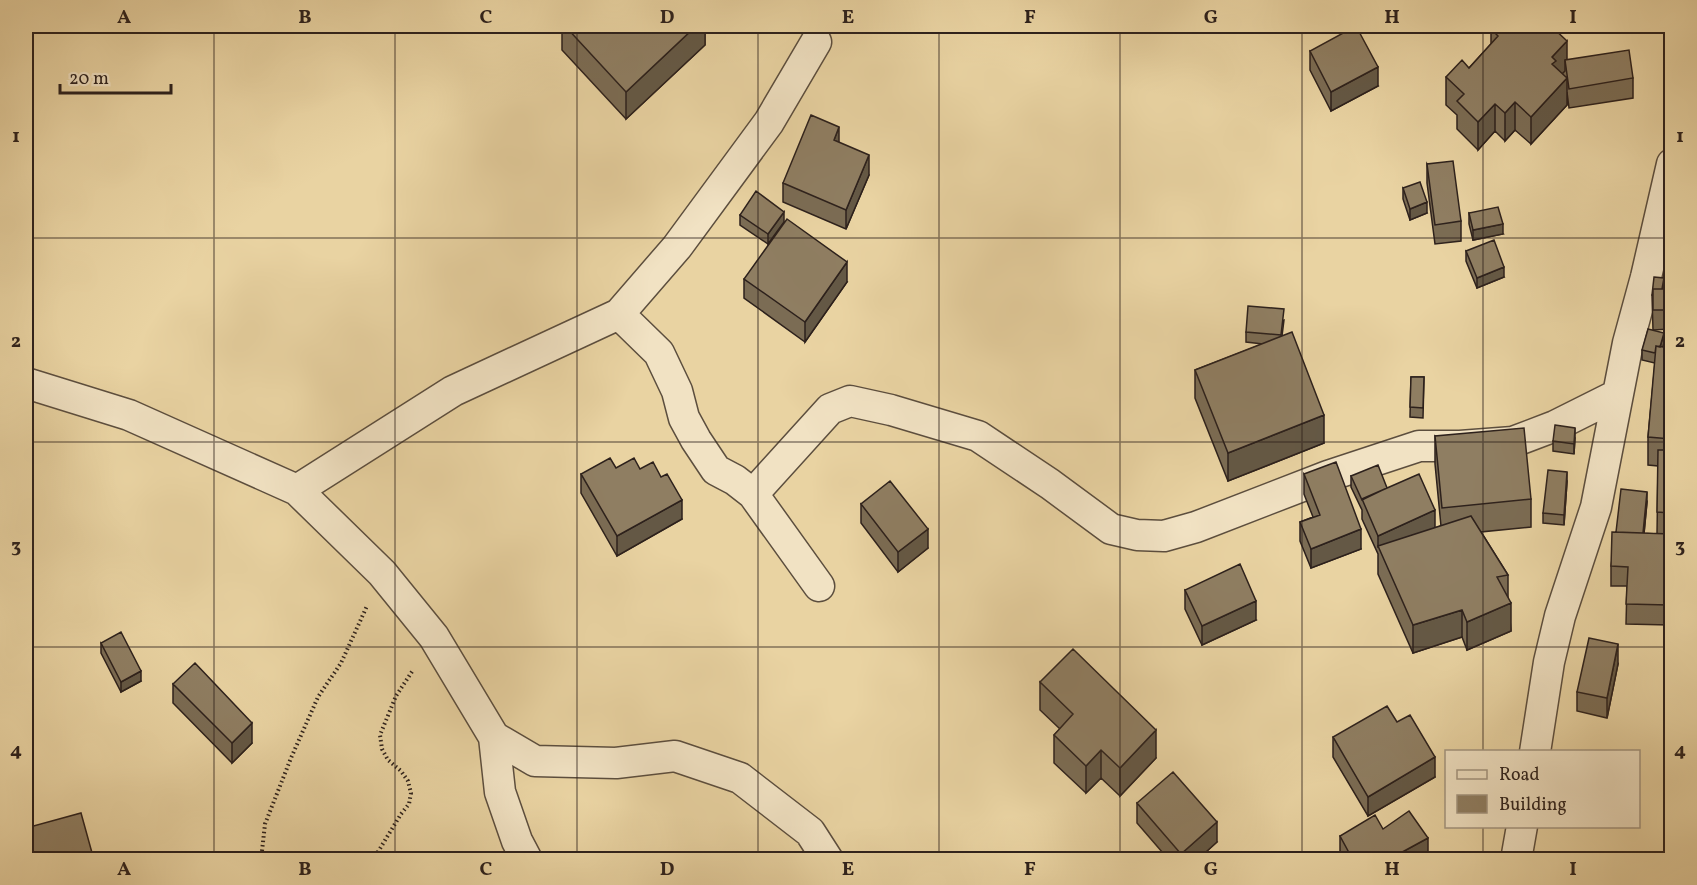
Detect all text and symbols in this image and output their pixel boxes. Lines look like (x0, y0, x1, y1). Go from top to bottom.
text: A (117, 4, 131, 32)
text: B (298, 4, 312, 32)
text: C (480, 4, 493, 32)
text: D (660, 4, 674, 32)
text: E (842, 4, 854, 32)
text: F (1024, 4, 1036, 32)
text: G (1204, 4, 1218, 32)
text: H (1384, 4, 1400, 32)
text: I (1569, 4, 1577, 32)
scale bar (60, 57, 171, 95)
text: 20 m (69, 67, 109, 92)
text: 1 (12, 123, 20, 151)
text: 1 (1676, 123, 1684, 151)
text: 2 (11, 328, 21, 356)
text: 2 (1675, 328, 1685, 356)
text: 3 (11, 533, 21, 561)
text: 3 (1675, 533, 1685, 561)
text: 4 (10, 737, 22, 765)
text: 4 (1674, 737, 1686, 765)
legend (1445, 750, 1640, 828)
text: Road (1499, 763, 1540, 788)
text: Building (1499, 793, 1567, 818)
text: A (117, 856, 131, 884)
text: B (298, 856, 312, 884)
text: C (480, 856, 493, 884)
text: D (660, 856, 674, 884)
text: E (842, 856, 854, 884)
text: F (1024, 856, 1036, 884)
text: G (1204, 856, 1218, 884)
text: H (1384, 856, 1400, 884)
text: I (1569, 856, 1577, 884)

